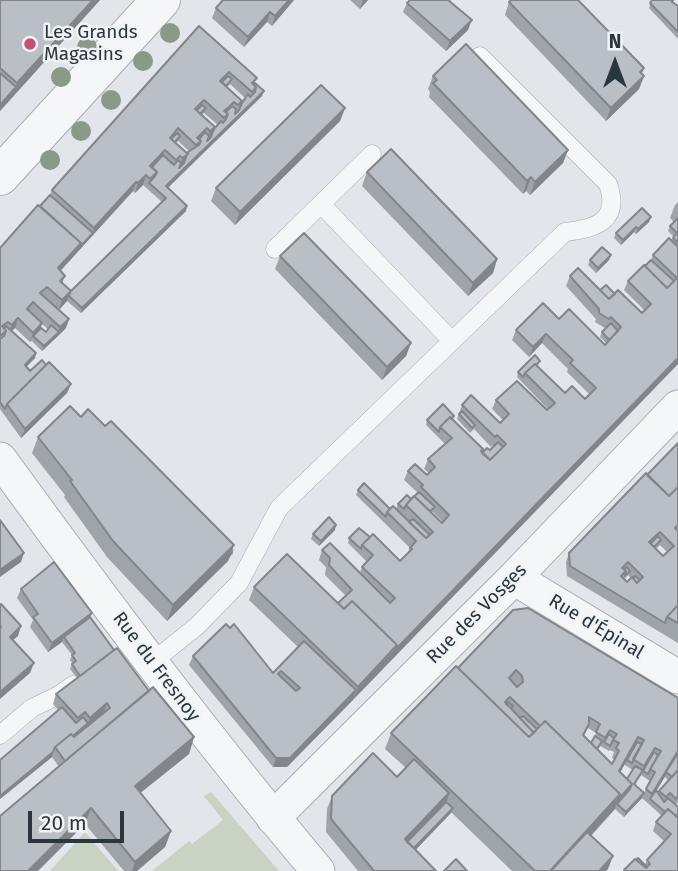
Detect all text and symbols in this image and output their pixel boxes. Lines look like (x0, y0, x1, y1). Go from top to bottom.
place label: Les Grands Magasins (44, 22, 138, 66)
north arrow (580, 28, 650, 98)
text: N (609, 30, 621, 53)
marker: Les Grands Magasins (22, 36, 38, 52)
street label: Rue des Vosges (422, 559, 532, 669)
street label: Rue d'Épinal (544, 590, 648, 664)
street label: Rue du Fresnoy (107, 608, 205, 726)
scale bar (32, 798, 128, 842)
text: 20 m (41, 810, 87, 836)

